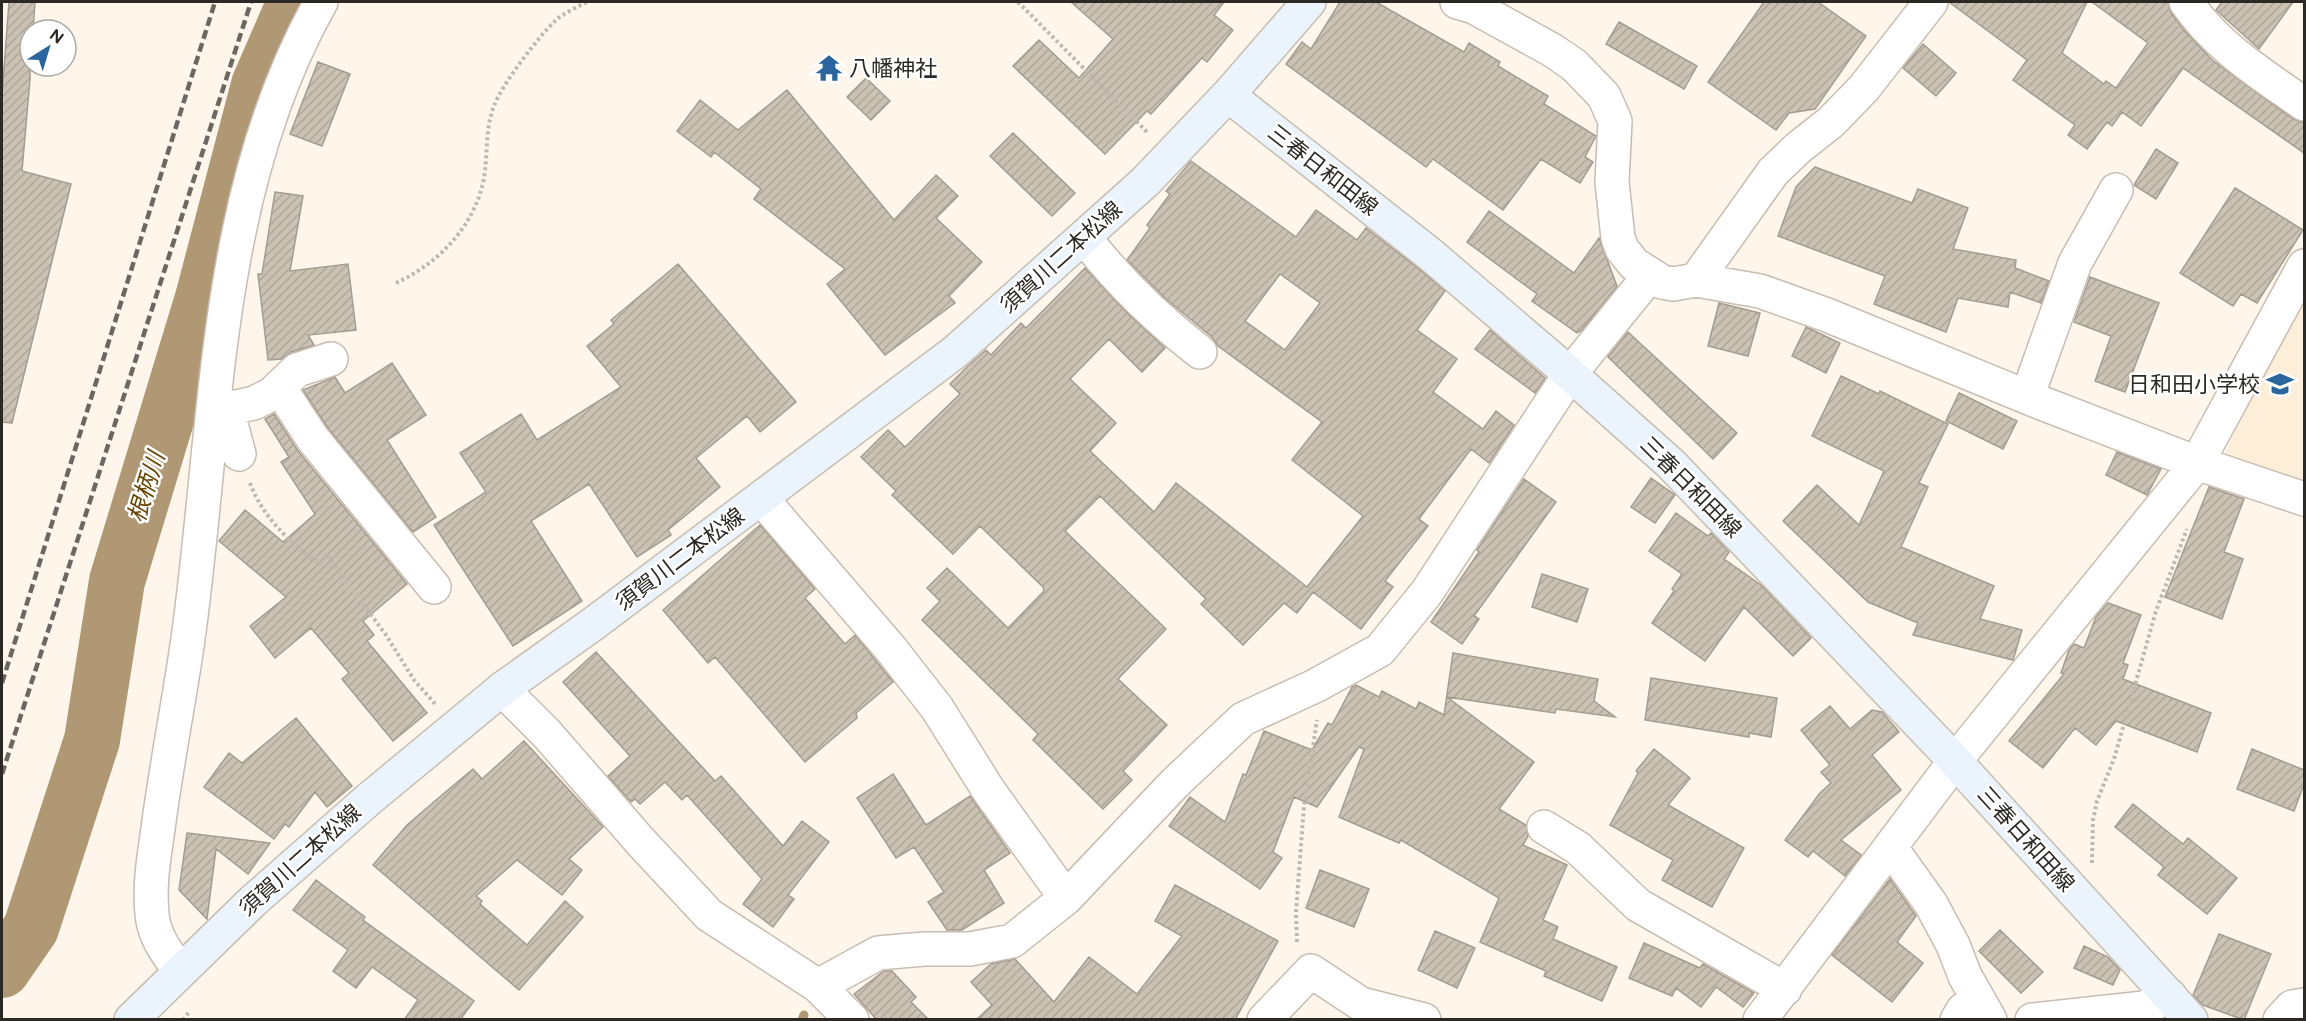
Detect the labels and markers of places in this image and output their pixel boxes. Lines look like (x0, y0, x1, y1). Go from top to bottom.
temple icon: 八幡神社 (814, 53, 844, 83)
place label: 八幡神社 (849, 55, 937, 82)
school or university icon: 日和田小学校 (2265, 369, 2295, 399)
place label: 日和田小学校 (2128, 371, 2260, 398)

